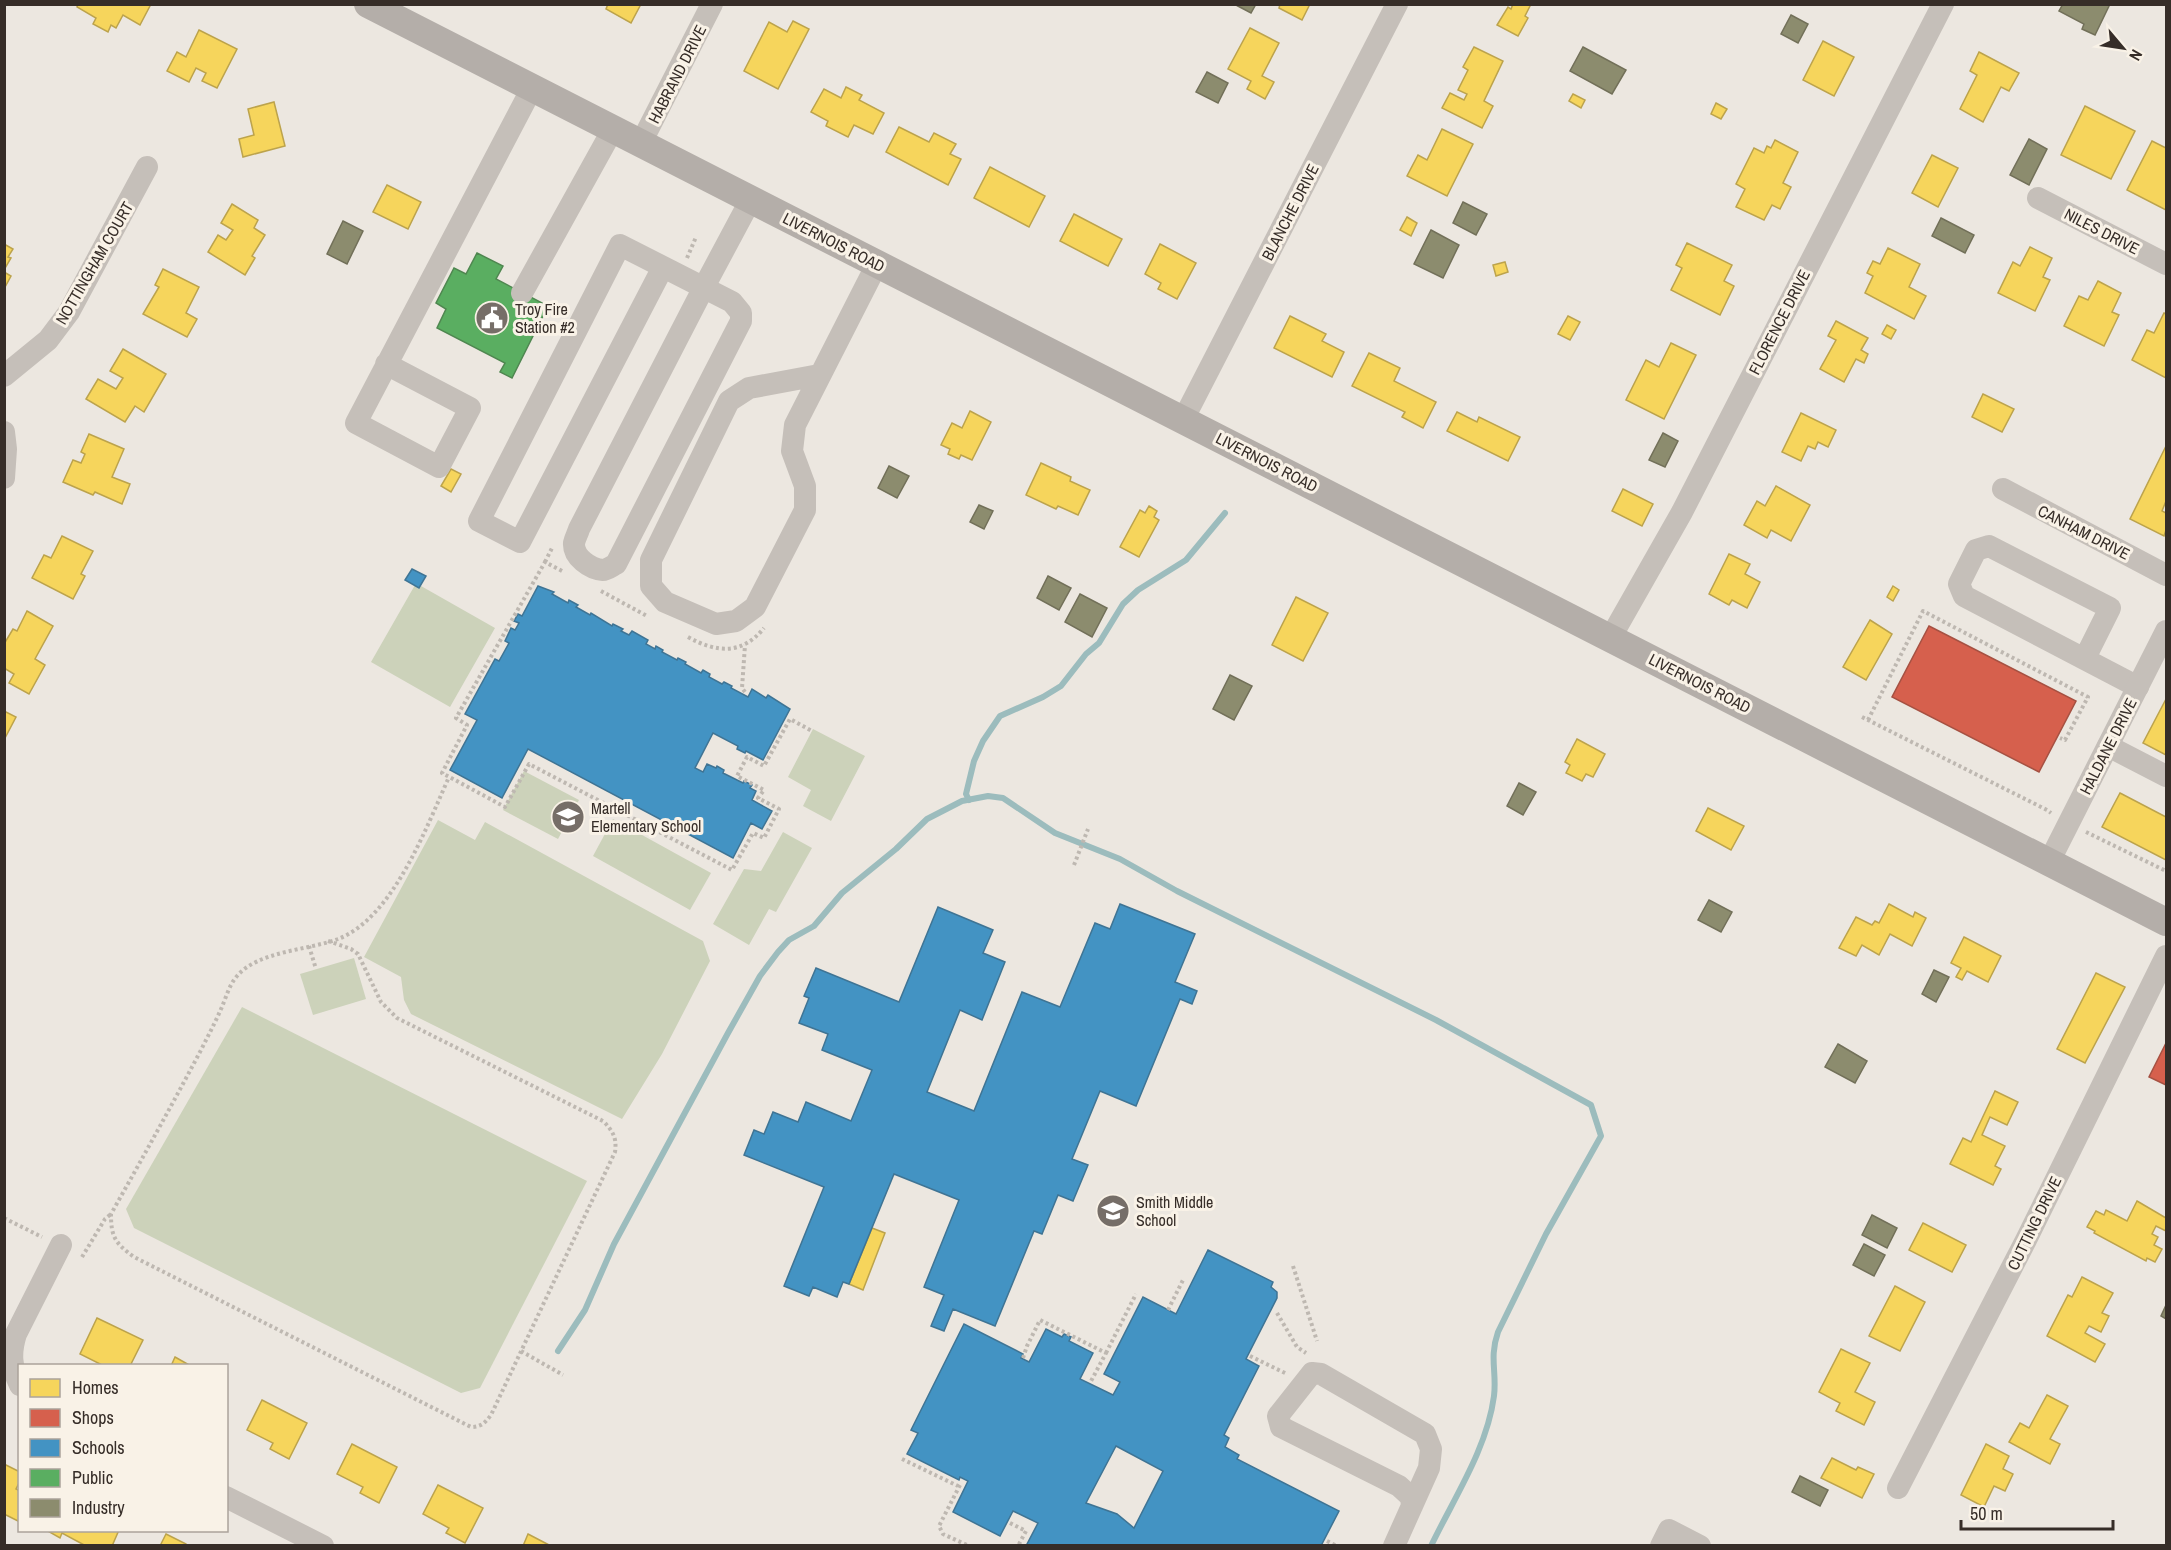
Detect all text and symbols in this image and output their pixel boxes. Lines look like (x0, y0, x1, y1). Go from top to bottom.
north arrow (2093, 18, 2153, 78)
street label: HABRAND DRIVE (643, 21, 711, 127)
text: N (2124, 46, 2148, 65)
street label: BLANCHE DRIVE (1256, 160, 1324, 264)
street label: NOTTINGHAM COURT (50, 198, 138, 328)
street label: NILES DRIVE (2061, 203, 2143, 259)
street label: LIVERNOIS ROAD (779, 207, 889, 277)
street label: FLORENCE DRIVE (1743, 266, 1815, 378)
place label: Troy Fire Station #2 (515, 298, 575, 338)
public building icon: Troy Fire Station #2 (474, 300, 510, 336)
street label: LIVERNOIS ROAD (1212, 427, 1322, 497)
street label: CANHAM DRIVE (2034, 499, 2134, 565)
street label: LIVERNOIS ROAD (1645, 648, 1755, 718)
street label: HALDANE DRIVE (2074, 694, 2142, 798)
place label: Martell Elementary School (591, 797, 701, 837)
school or university icon: Martell Elementary School (550, 799, 586, 835)
street label: CUTTING DRIVE (2002, 1172, 2066, 1274)
place label: Smith Middle School (1136, 1191, 1213, 1231)
school or university icon: Smith Middle School (1095, 1193, 1131, 1229)
legend (18, 1364, 228, 1532)
text: Homes (72, 1375, 119, 1400)
text: Shops (72, 1405, 114, 1430)
text: Schools (72, 1435, 125, 1460)
text: Public (72, 1465, 113, 1490)
scale bar (1961, 1493, 2112, 1531)
text: Industry (72, 1495, 125, 1520)
text: 50 m (1970, 1501, 2003, 1526)

